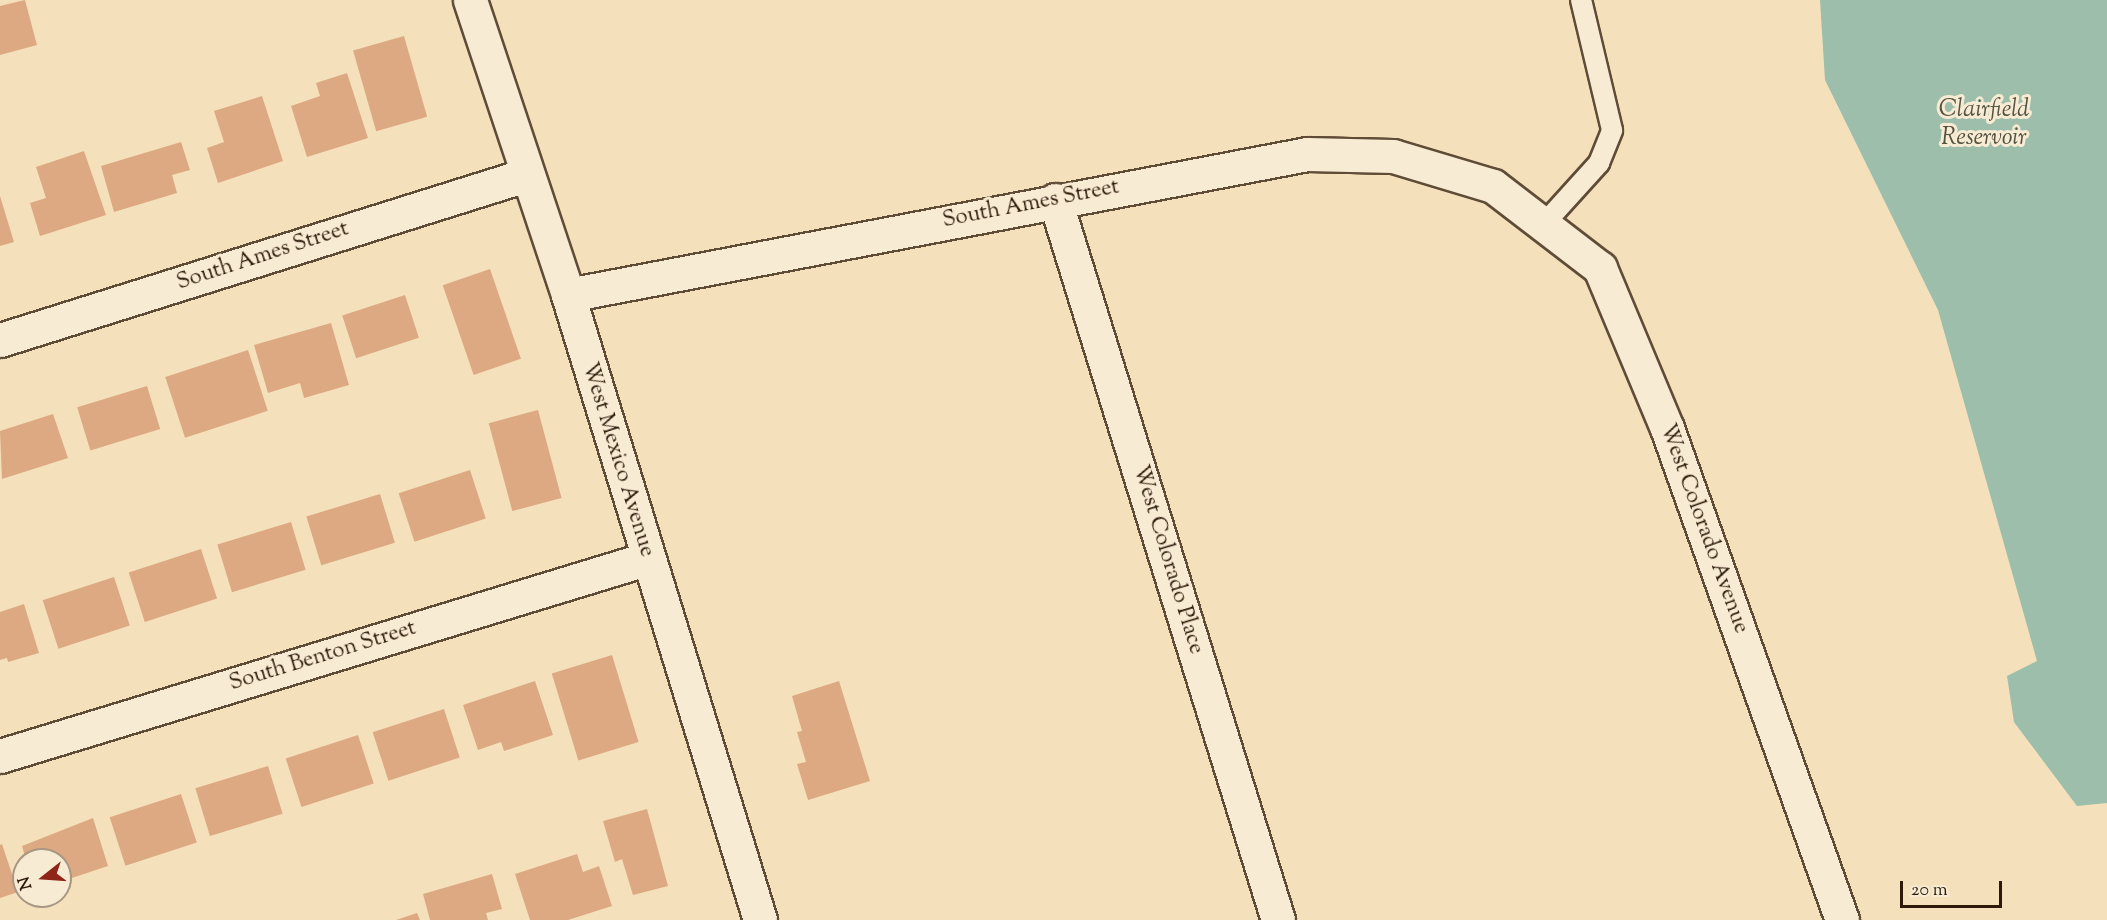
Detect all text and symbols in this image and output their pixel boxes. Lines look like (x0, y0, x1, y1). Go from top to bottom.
water label: Clairfield Reservoir (1939, 97, 2029, 153)
street label: South Ames Street (941, 175, 1121, 235)
street label: South Ames Street (174, 217, 352, 297)
street label: West Mexico Avenue (575, 360, 659, 560)
street label: West Colorado Avenue (1653, 421, 1753, 637)
street label: West Colorado Place (1126, 462, 1208, 658)
street label: South Benton Street (226, 616, 420, 698)
north arrow (12, 848, 72, 908)
scale bar (1903, 869, 2005, 907)
text: N (13, 873, 39, 892)
text: 20 m (1911, 878, 1948, 904)

